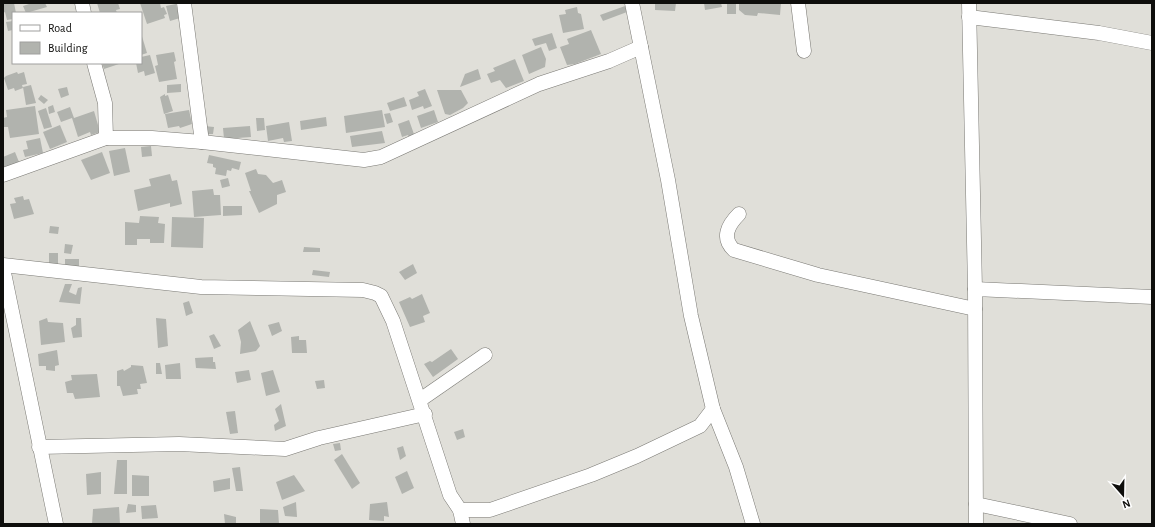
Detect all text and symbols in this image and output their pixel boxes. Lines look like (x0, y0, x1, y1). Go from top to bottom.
legend (12, 12, 142, 64)
text: Road (48, 22, 72, 34)
text: Building (48, 42, 88, 54)
north arrow (1103, 475, 1143, 515)
text: N (1121, 497, 1132, 510)

